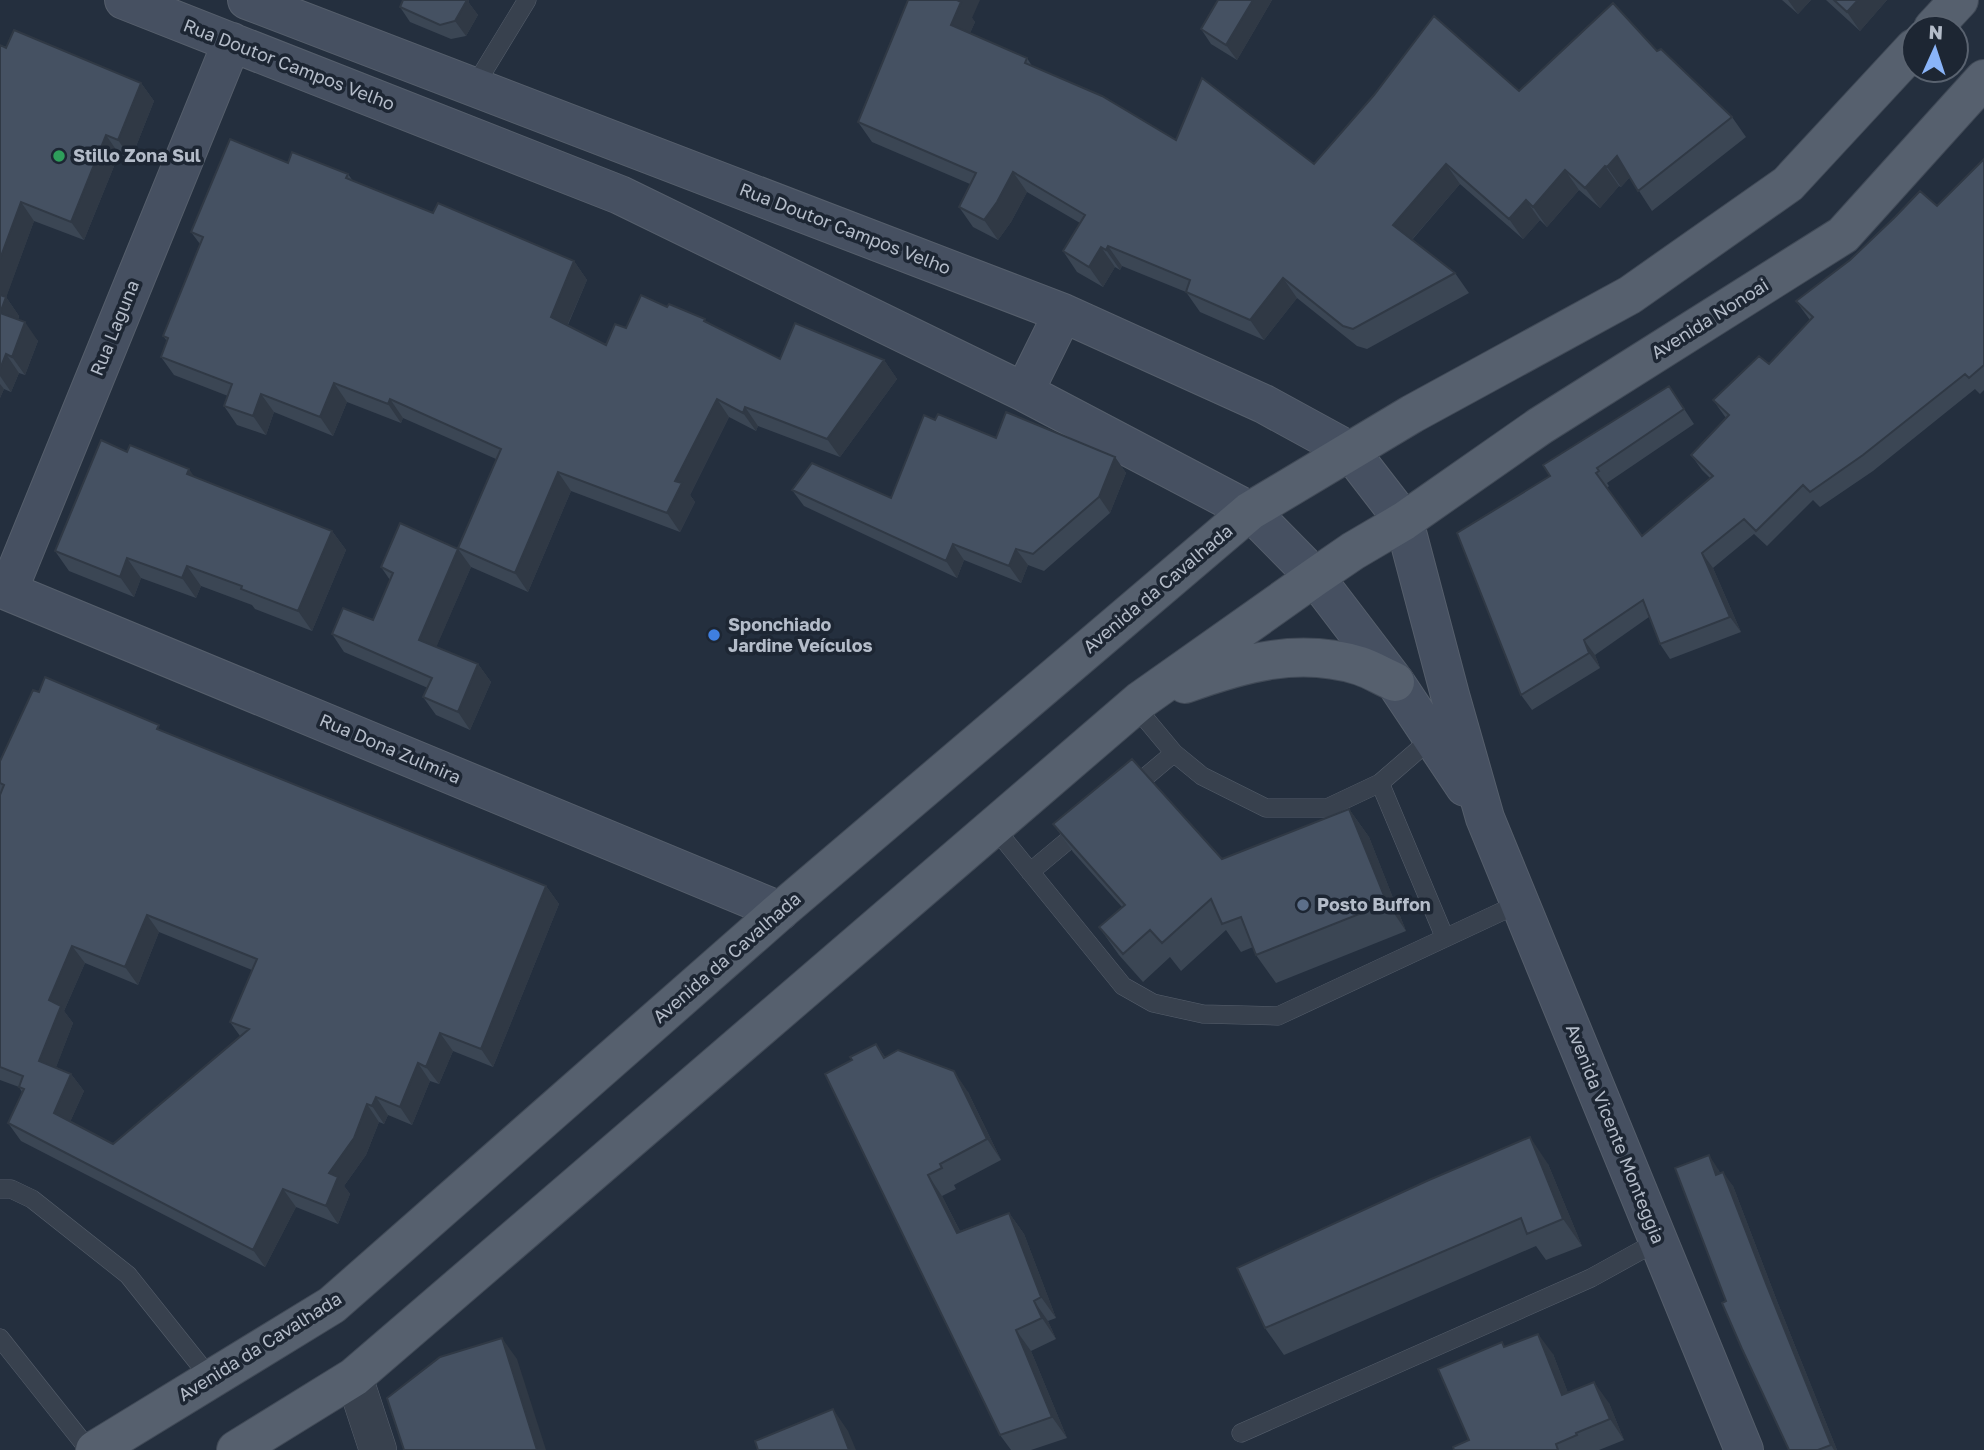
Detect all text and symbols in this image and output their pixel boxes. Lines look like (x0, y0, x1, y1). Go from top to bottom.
street label: Rua Doutor Campos Velho (181, 14, 398, 115)
north arrow (1900, 14, 1970, 84)
text: N (1928, 20, 1944, 43)
place label: Stillo Zona Sul (73, 144, 201, 166)
marker: Stillo Zona Sul (51, 148, 67, 164)
street label: Rua Doutor Campos Velho (737, 178, 954, 279)
street label: Avenida Nonoai (1647, 273, 1772, 363)
street label: Rua Laguna (85, 277, 143, 379)
street label: Avenida da Cavalhada (1078, 519, 1237, 657)
place label: Sponchiado Jardine Veículos (728, 613, 873, 656)
marker: Sponchiado Jardine Veículos (706, 627, 722, 643)
street label: Rua Dona Zulmira (316, 708, 464, 788)
street label: Avenida da Cavalhada (648, 887, 805, 1027)
place label: Posto Buffon (1317, 893, 1431, 915)
marker: Posto Buffon (1295, 897, 1311, 913)
street label: Avenida Vicente Monteggia (1562, 1021, 1670, 1247)
street label: Avenida da Cavalhada (174, 1287, 345, 1405)

